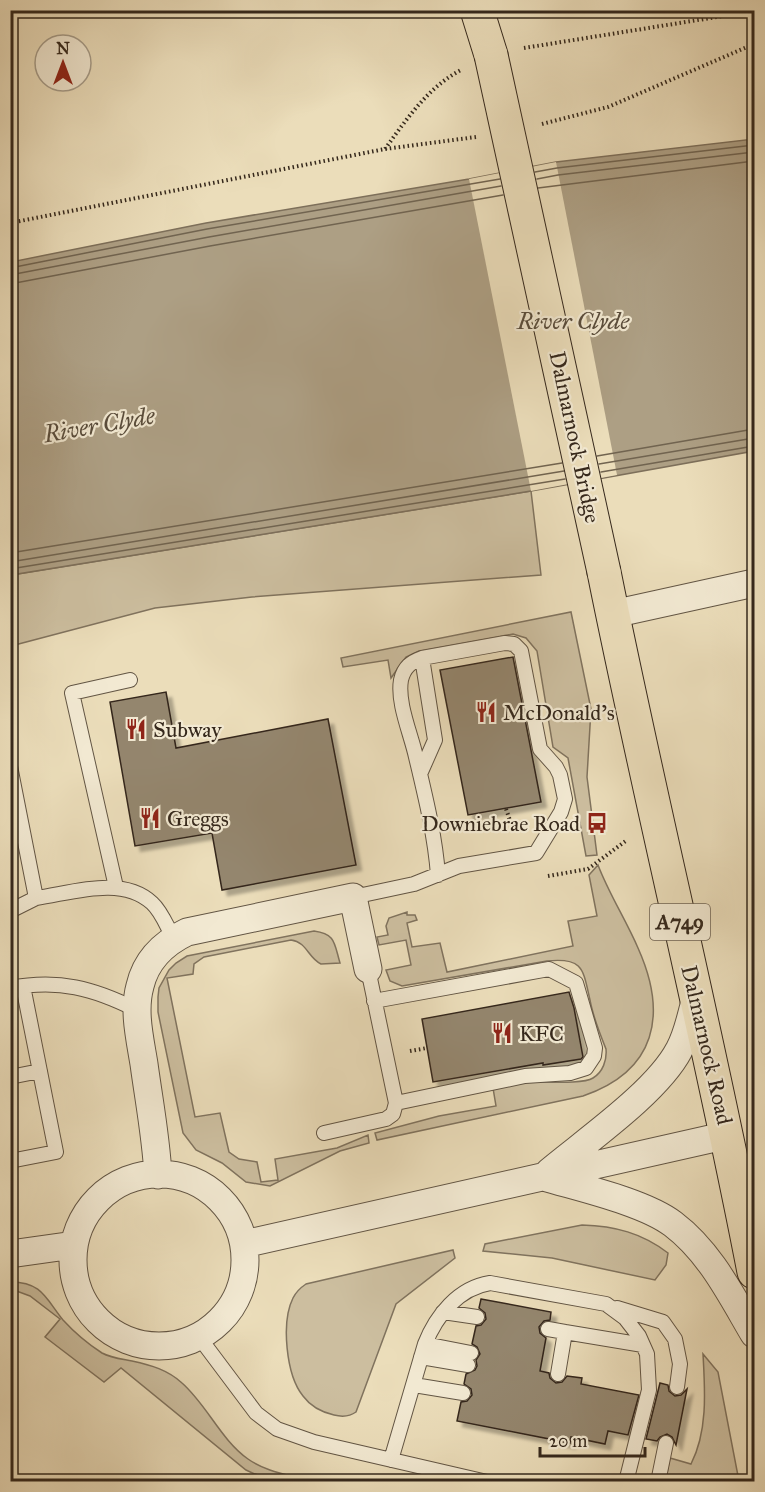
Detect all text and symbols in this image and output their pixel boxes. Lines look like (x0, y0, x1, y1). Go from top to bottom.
north arrow (33, 33, 93, 93)
text: N (56, 39, 70, 58)
water label: River Clyde (516, 306, 630, 336)
street label: Dalmarnock Bridge (544, 349, 606, 525)
water label: River Clyde (40, 400, 158, 450)
place label: McDonald's (503, 699, 615, 726)
restaurant icon: McDonald's (474, 700, 498, 724)
place label: Subway (153, 716, 222, 743)
restaurant icon: Subway (124, 717, 148, 741)
place label: Greggs (167, 805, 229, 832)
restaurant icon: Greggs (138, 806, 162, 830)
place label: Downiebrae Road (421, 810, 580, 837)
bus stop icon: Downiebrae Road (585, 811, 609, 835)
road number: A749 (650, 904, 710, 940)
street label: Dalmarnock Road (676, 963, 738, 1127)
place label: KFC (519, 1020, 564, 1047)
restaurant icon: KFC (490, 1021, 514, 1045)
scale bar (540, 1420, 645, 1458)
text: 20 m (549, 1430, 587, 1452)

